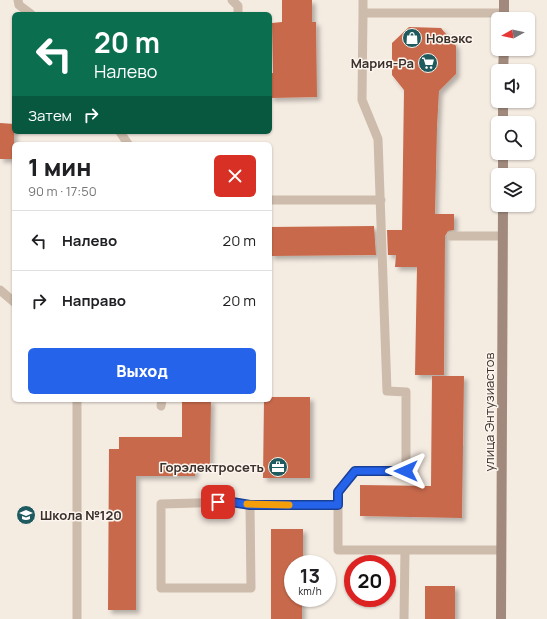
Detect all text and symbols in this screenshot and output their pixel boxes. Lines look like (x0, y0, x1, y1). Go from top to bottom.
north arrow (491, 12, 535, 56)
map controls (491, 12, 535, 212)
text: 20 m (94, 23, 160, 61)
shop icon: Новэкс (401, 27, 423, 49)
icon: left (28, 28, 80, 80)
place label: Новэкс (426, 29, 473, 47)
supermarket icon: Мария-Ра (417, 52, 439, 74)
place label: Мария-Ра (351, 54, 414, 72)
text: Налево (94, 59, 158, 83)
button: sound (491, 64, 535, 108)
icon: right (80, 104, 102, 126)
text: Затем (28, 105, 72, 126)
button: search (491, 116, 535, 160)
text: 1 мин (28, 150, 91, 183)
button: close (214, 155, 256, 197)
button: layers (491, 168, 535, 212)
text: 90 m · 17:50 (28, 182, 97, 200)
icon: left (28, 230, 50, 252)
text: Налево (62, 230, 117, 251)
text: 20 m (223, 230, 256, 251)
icon: right (28, 290, 50, 312)
text: Направо (62, 290, 126, 311)
text: 20 m (223, 290, 256, 311)
button: Выход (28, 348, 256, 394)
street label: улица Энтузиастов (480, 353, 498, 471)
position arrow (385, 450, 427, 492)
office icon: Горэлектросеть (267, 456, 289, 478)
place label: Горэлектросеть (159, 458, 264, 476)
pin (201, 485, 235, 519)
icon: arrive (207, 491, 229, 513)
school or university icon: Школа №120 (15, 504, 37, 526)
place label: Школа №120 (40, 506, 122, 524)
speed limit sign: 20 (344, 555, 396, 607)
text: 13 (300, 562, 320, 589)
text: km/h (298, 584, 322, 598)

